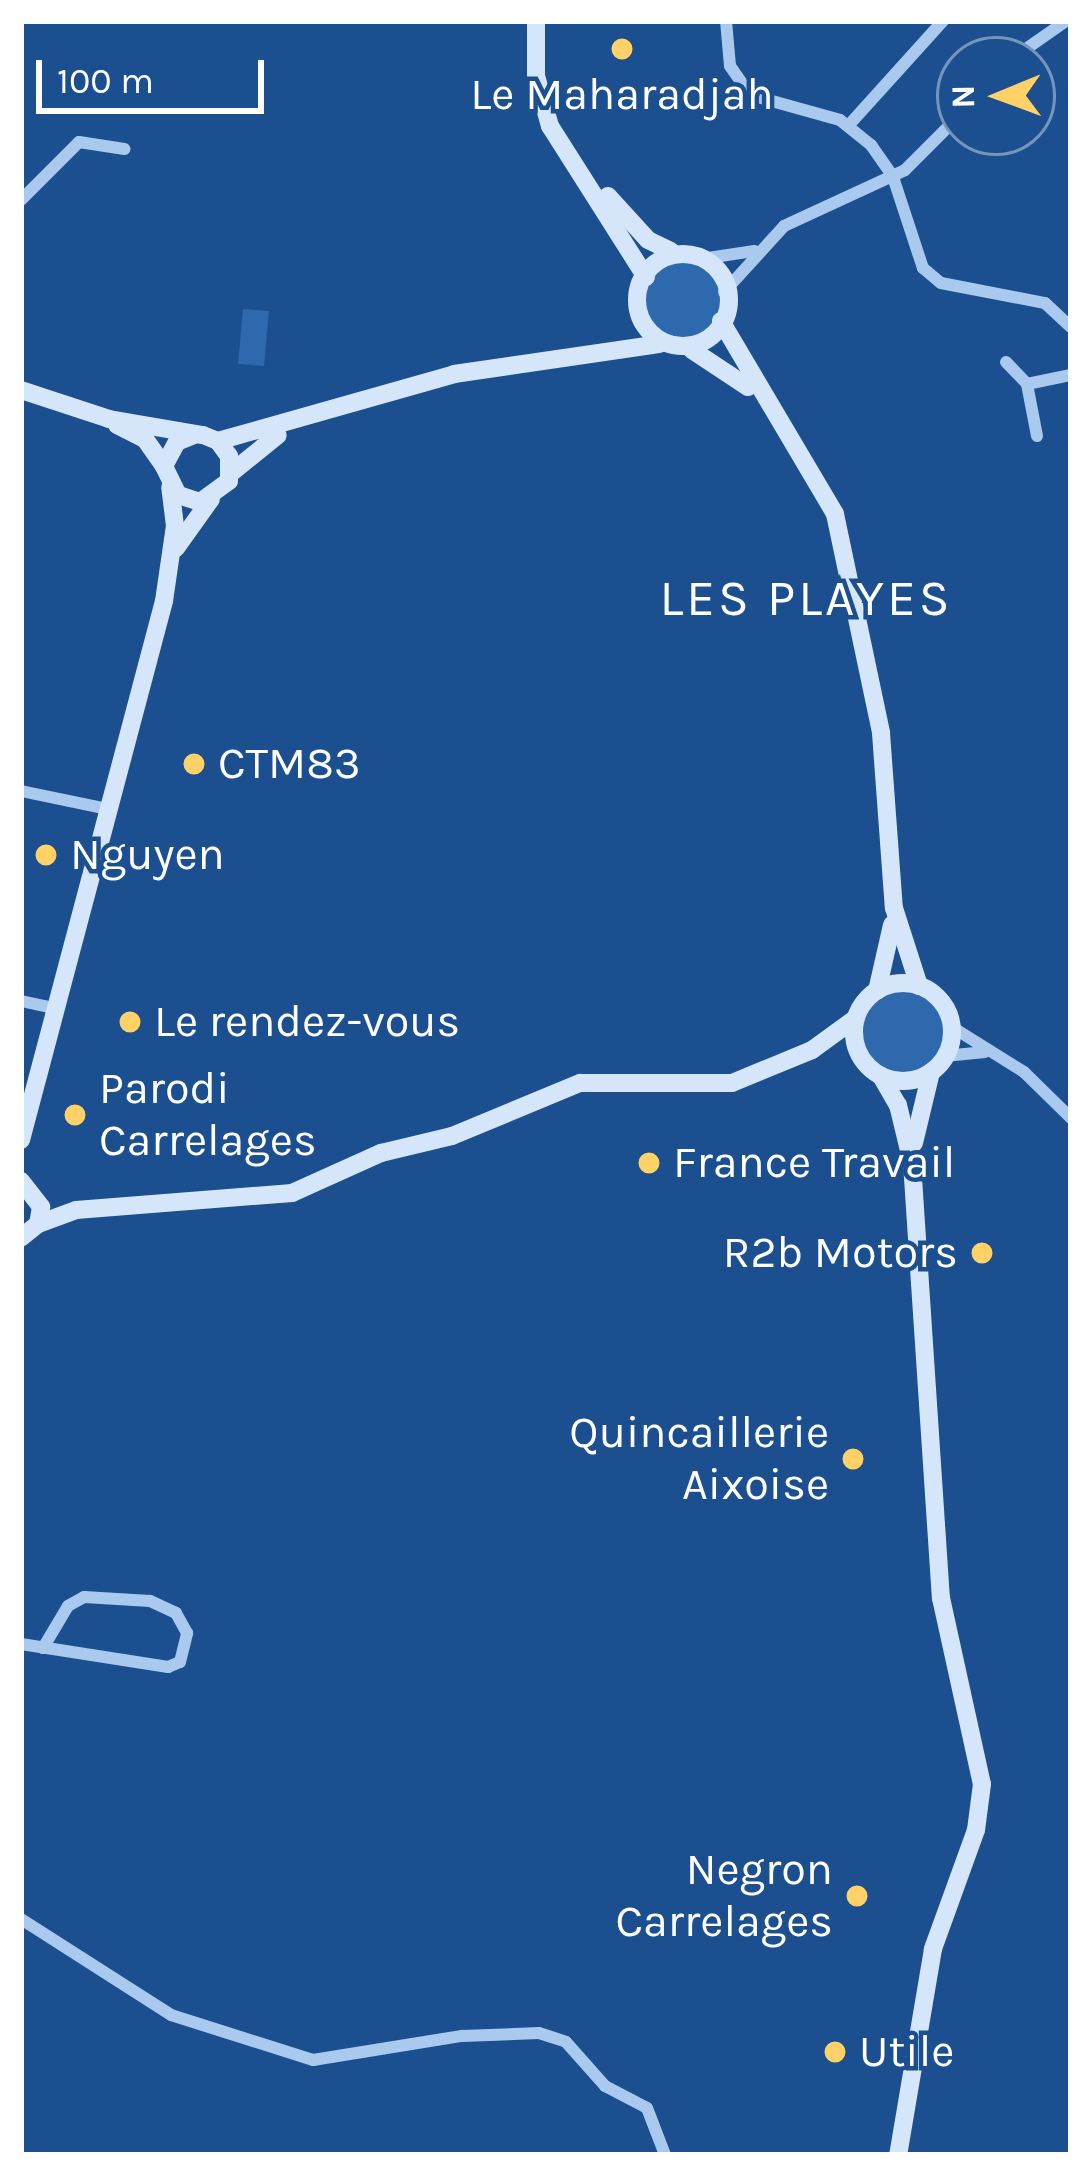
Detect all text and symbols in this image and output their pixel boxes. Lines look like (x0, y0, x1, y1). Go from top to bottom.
scale bar (42, 36, 270, 110)
marker: Le Maharadjah (609, 36, 635, 62)
north arrow (936, 36, 1056, 156)
text: 100 m (57, 60, 154, 102)
place label: Le Maharadjah (470, 68, 774, 122)
text: N (944, 84, 982, 109)
district label: LES PLAYES (660, 567, 952, 629)
place label: CTM83 (218, 737, 360, 791)
marker: CTM83 (181, 751, 207, 777)
place label: Nguyen (70, 828, 225, 882)
marker: Nguyen (33, 842, 59, 868)
place label: Le rendez-vous (154, 995, 460, 1049)
marker: Le rendez-vous (117, 1009, 143, 1035)
place label: Parodi Carrelages (99, 1062, 317, 1168)
marker: Parodi Carrelages (62, 1102, 88, 1128)
place label: France Travail (673, 1136, 955, 1190)
marker: France Travail (636, 1150, 662, 1176)
place label: R2b Motors (723, 1226, 958, 1280)
marker: R2b Motors (969, 1240, 995, 1266)
place label: Quincaillerie Aixoise (569, 1406, 829, 1512)
marker: Quincaillerie Aixoise (840, 1446, 866, 1472)
place label: Negron Carrelages (615, 1843, 833, 1949)
marker: Negron Carrelages (844, 1883, 870, 1909)
place label: Utile (859, 2025, 954, 2079)
marker: Utile (822, 2039, 848, 2065)

